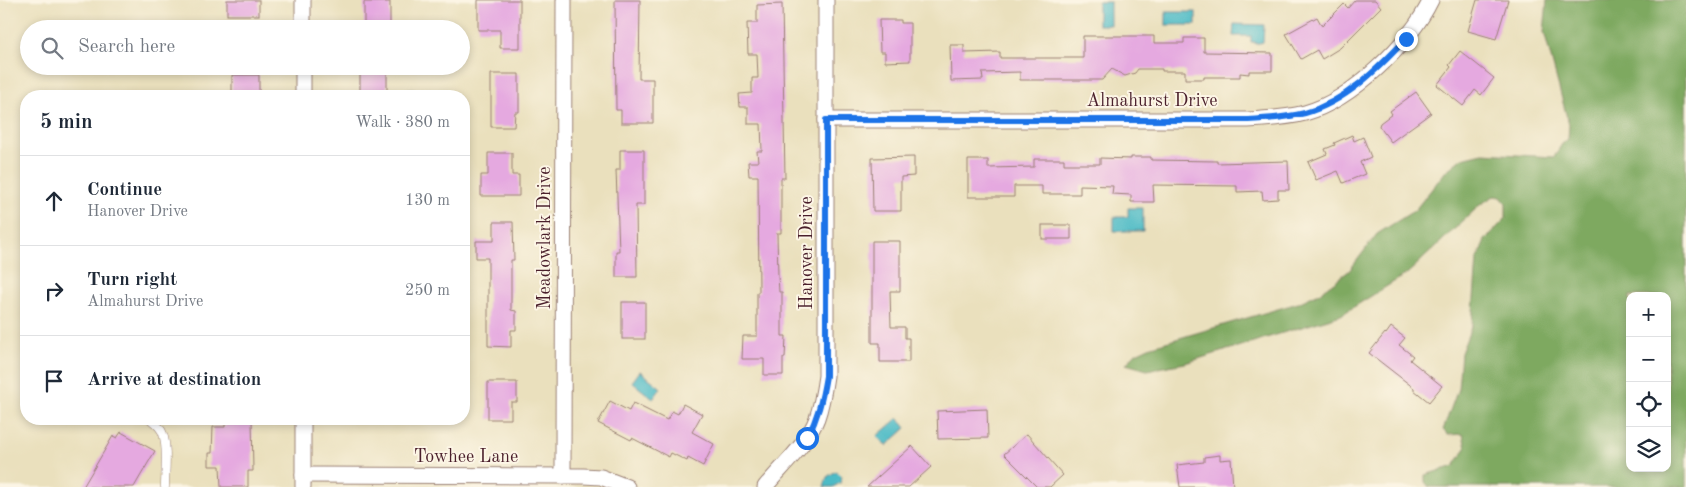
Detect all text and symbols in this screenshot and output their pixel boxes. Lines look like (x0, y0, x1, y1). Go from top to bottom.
search box (20, 20, 470, 75)
route end (1395, 28, 1418, 51)
icon: search (38, 34, 66, 62)
text: Search here (78, 38, 175, 57)
street label: Almahurst Drive (1087, 92, 1217, 110)
text: 5 min (40, 112, 93, 133)
text: Walk · 380 m (355, 115, 450, 131)
street label: Meadowlark Drive (536, 166, 554, 310)
text: Continue (87, 181, 162, 200)
icon: ahead (40, 187, 68, 215)
text: 130 m (405, 193, 450, 209)
street label: Hanover Drive (798, 196, 816, 310)
text: Hanover Drive (87, 204, 188, 220)
text: Turn right (87, 271, 177, 290)
icon: right (40, 277, 68, 305)
text: 250 m (405, 283, 450, 299)
map controls (1626, 292, 1671, 472)
button: + (1626, 292, 1671, 337)
text: Almahurst Drive (87, 294, 203, 310)
button: − (1626, 337, 1671, 382)
icon: arrive (40, 367, 68, 395)
text: Arrive at destination (87, 371, 261, 390)
button: locate (1626, 382, 1671, 427)
route start (796, 427, 819, 450)
button: layers (1626, 427, 1671, 472)
street label: Towhee Lane (414, 448, 518, 466)

